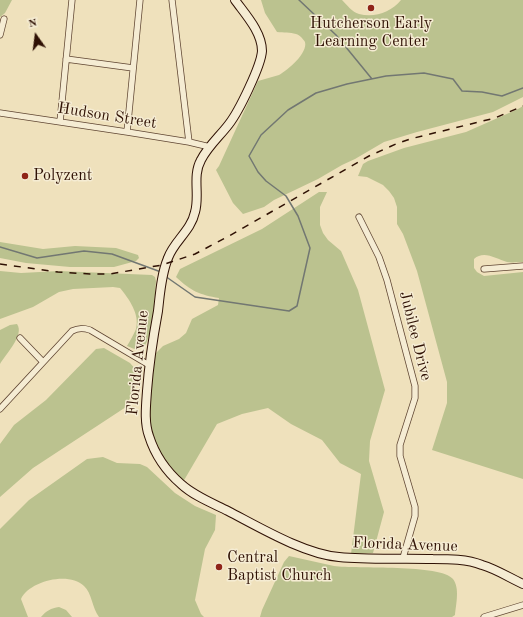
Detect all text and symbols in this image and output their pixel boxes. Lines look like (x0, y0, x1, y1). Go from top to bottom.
marker: Hutcherson Early Learning Center (366, 3, 376, 13)
place label: Hutcherson Early Learning Center (310, 14, 432, 52)
north arrow (16, 16, 56, 56)
text: N (28, 18, 38, 30)
street label: Hudson Street (56, 99, 158, 133)
place label: Polyzent (33, 166, 92, 186)
marker: Polyzent (20, 171, 30, 181)
street label: Jubilee Drive (395, 289, 435, 383)
street label: Florida Avenue (123, 310, 153, 416)
street label: Florida Avenue (352, 534, 458, 556)
place label: Central Baptist Church (227, 548, 331, 586)
marker: Central Baptist Church (214, 562, 224, 572)

